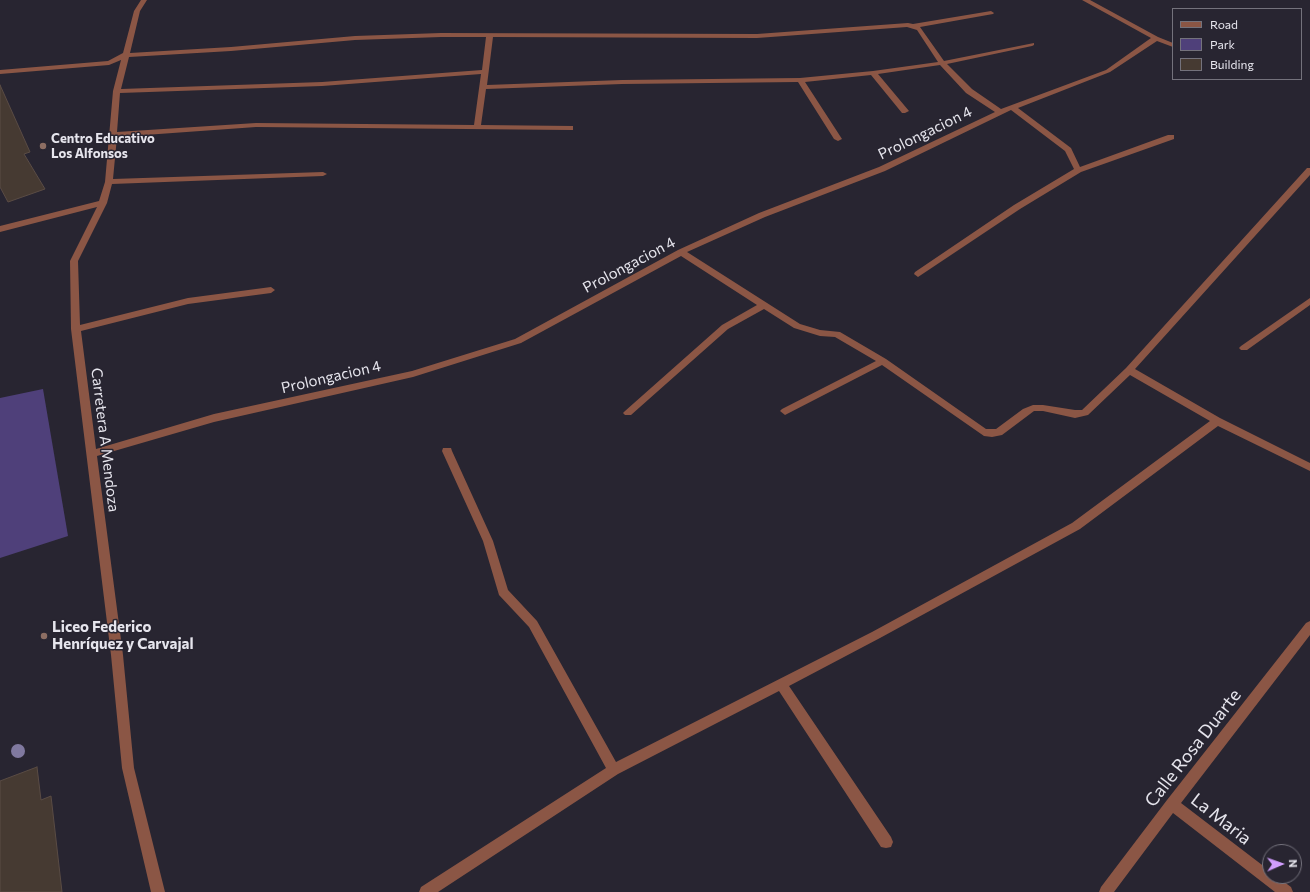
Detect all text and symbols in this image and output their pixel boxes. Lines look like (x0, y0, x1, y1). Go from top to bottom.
legend (1172, 8, 1302, 80)
text: Road (1210, 17, 1238, 31)
text: Park (1210, 37, 1235, 51)
text: Building (1210, 57, 1254, 71)
street label: Prolongacion 4 (875, 103, 975, 163)
place label: Centro Educativo Los Alfonsos (51, 131, 155, 162)
marker: Centro Educativo Los Alfonsos (38, 141, 48, 151)
street label: Prolongacion 4 (580, 233, 678, 297)
street label: Prolongacion 4 (279, 357, 383, 397)
street label: Carretera A Mendoza (87, 367, 123, 513)
place label: Liceo Federico Henríquez y Carvajal (52, 618, 194, 653)
marker: Liceo Federico Henríquez y Carvajal (39, 631, 49, 641)
street label: Calle Rosa Duarte (1140, 685, 1246, 811)
street label: La Maria (1186, 789, 1256, 849)
north arrow (1262, 844, 1302, 884)
text: N (1287, 859, 1300, 868)

